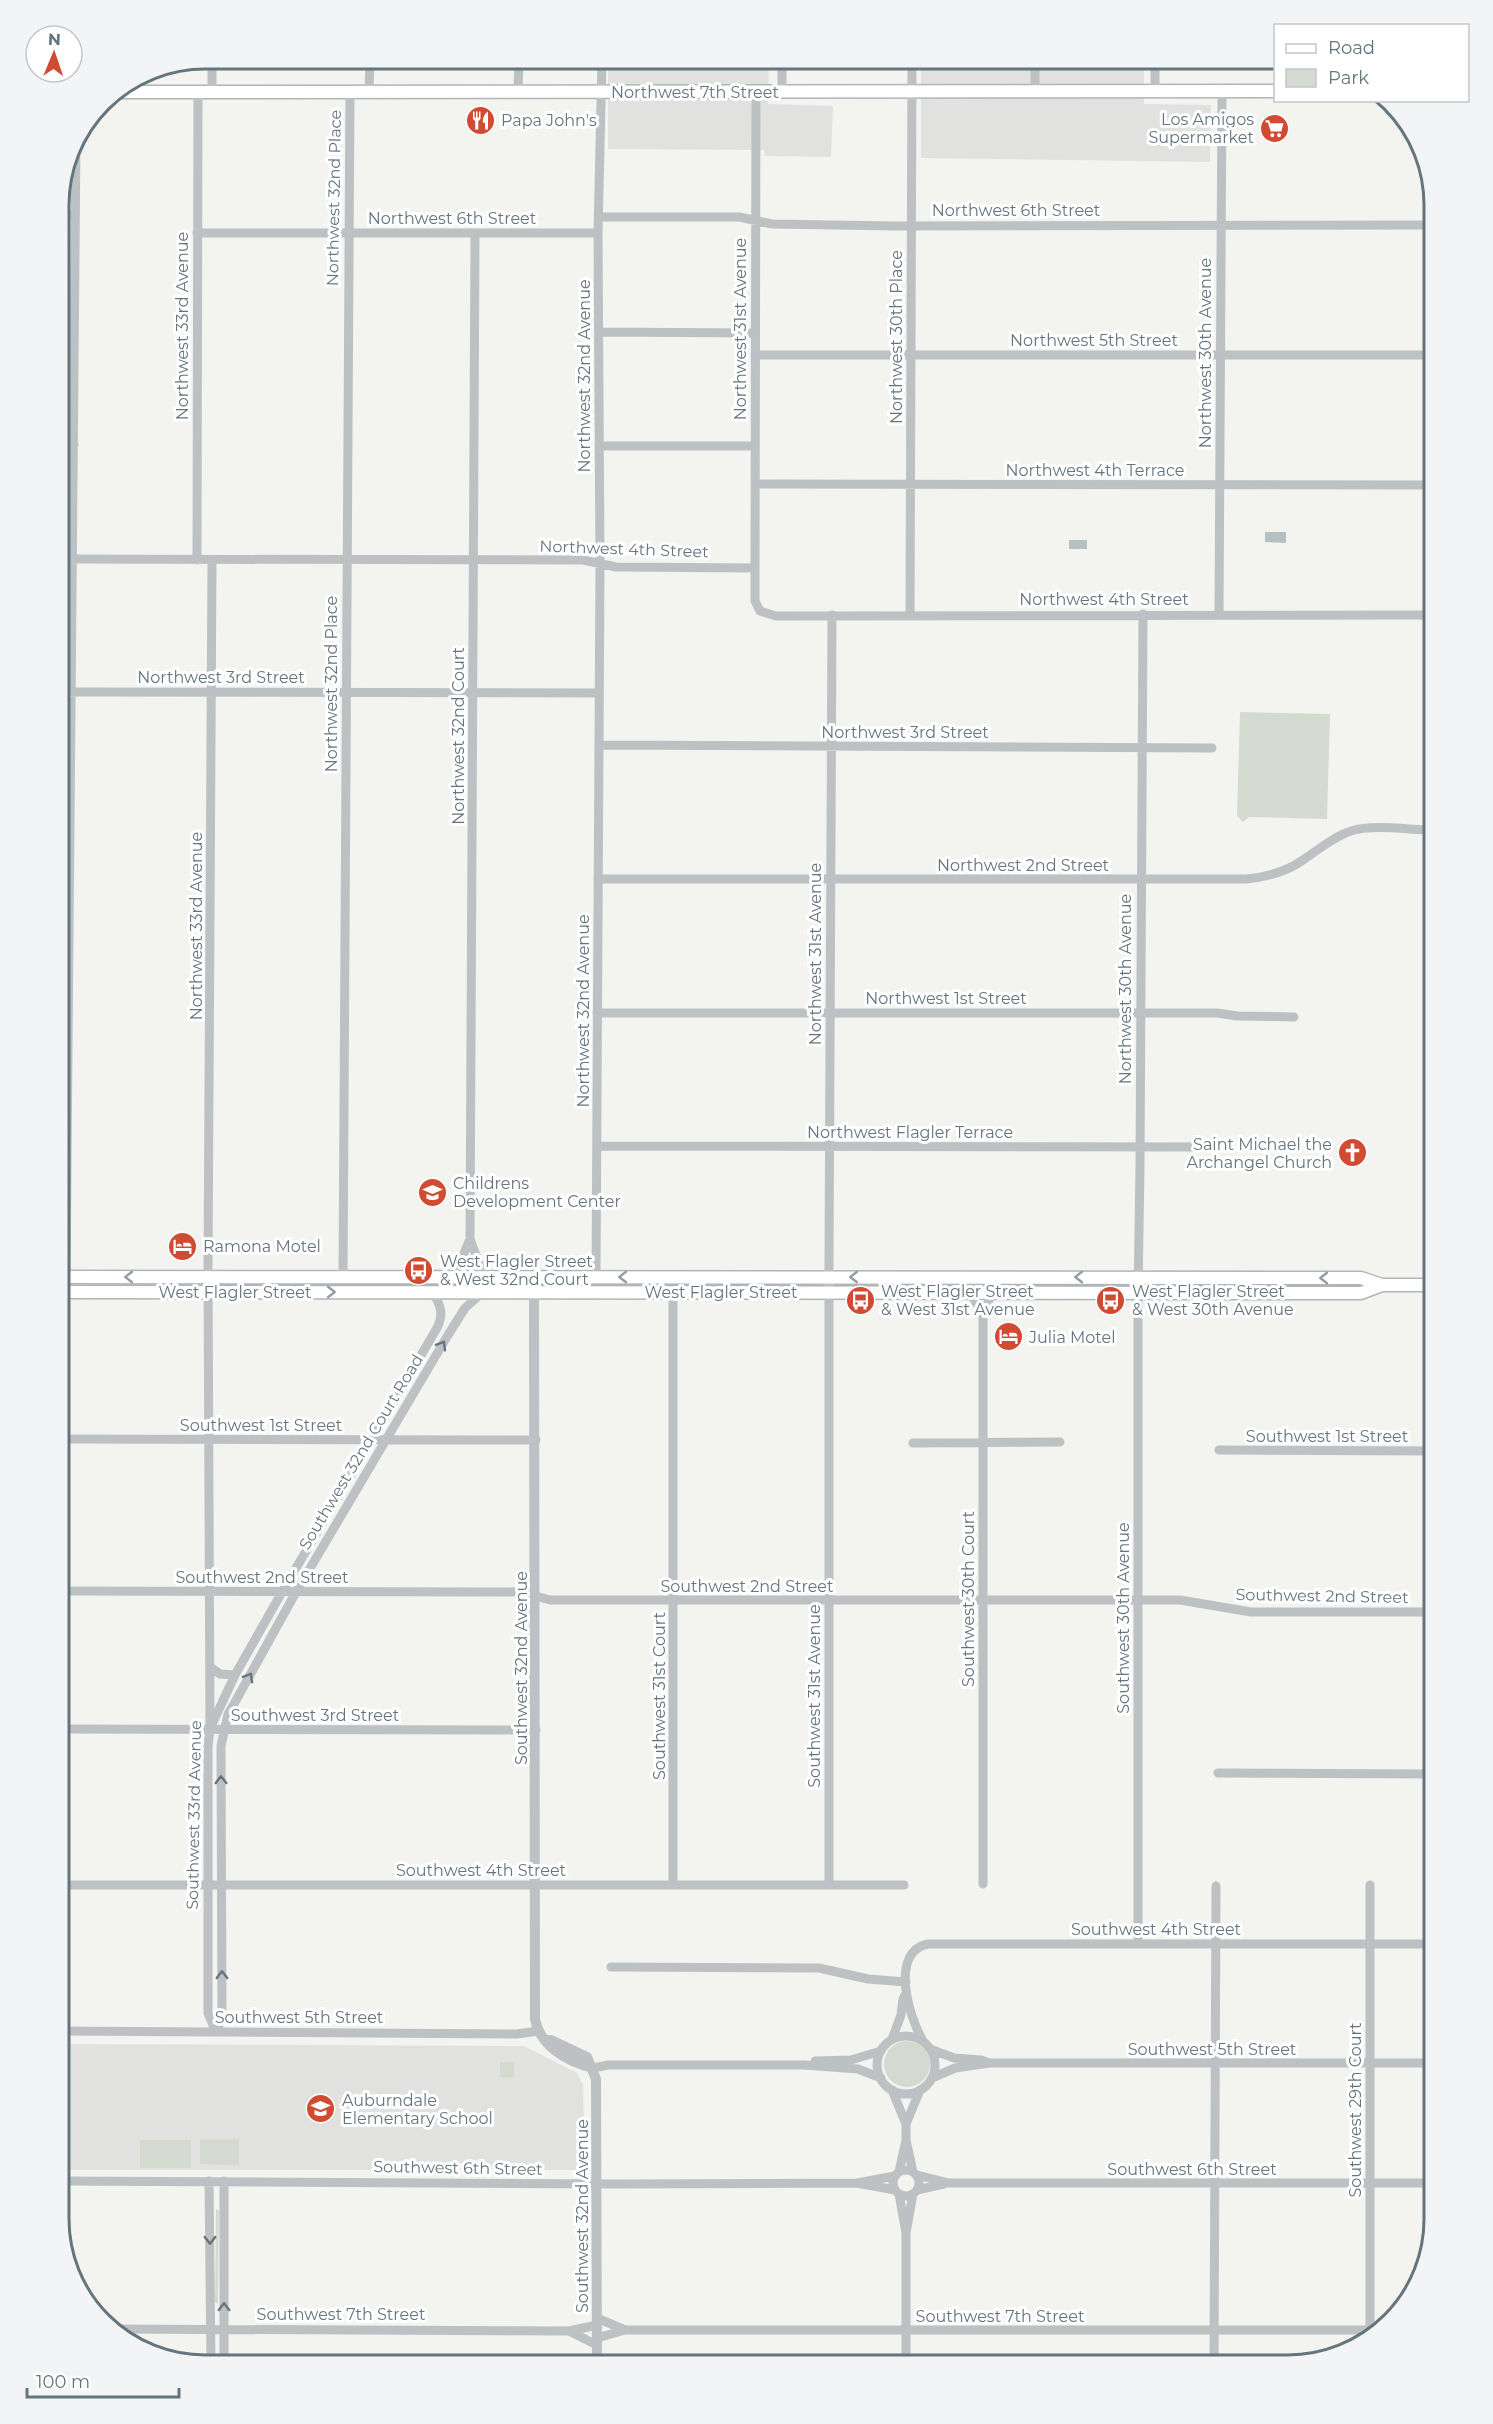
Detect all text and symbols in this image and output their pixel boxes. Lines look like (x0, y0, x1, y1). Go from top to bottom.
north arrow (24, 24, 84, 84)
legend (1274, 24, 1469, 102)
text: N (48, 30, 61, 49)
text: Road (1328, 37, 1375, 59)
text: Park (1328, 67, 1369, 89)
street label: Northwest 7th Street (611, 83, 779, 102)
restaurant icon: Papa John's (464, 104, 496, 136)
street label: Northwest 32nd Place (323, 110, 345, 286)
place label: Los Amigos Supermarket (1149, 110, 1254, 147)
place label: Papa John's (501, 111, 597, 130)
supermarket icon: Los Amigos Supermarket (1259, 112, 1291, 144)
street label: Northwest 6th Street (932, 201, 1101, 220)
street label: Northwest 6th Street (368, 209, 537, 228)
street label: Northwest 33rd Avenue (173, 232, 192, 420)
street label: Northwest 31st Avenue (731, 238, 750, 420)
street label: Northwest 30th Place (887, 250, 906, 424)
street label: Northwest 30th Avenue (1196, 258, 1215, 448)
street label: Northwest 32nd Avenue (575, 279, 594, 473)
street label: Northwest 5th Street (1010, 331, 1178, 350)
street label: Northwest 4th Terrace (1006, 461, 1184, 480)
street label: Northwest 4th Street (539, 537, 709, 561)
street label: Northwest 4th Street (1019, 590, 1189, 609)
street label: Northwest 32nd Place (322, 596, 341, 772)
street label: Northwest 32nd Court (449, 647, 468, 825)
street label: Northwest 3rd Street (137, 668, 305, 687)
street label: Northwest 3rd Street (821, 723, 989, 742)
street label: Northwest 33rd Avenue (187, 832, 206, 1020)
street label: Northwest 2nd Street (937, 856, 1110, 875)
street label: Northwest 31st Avenue (806, 863, 825, 1045)
street label: Northwest 30th Avenue (1116, 894, 1135, 1084)
street label: Northwest 32nd Avenue (574, 914, 593, 1108)
street label: Northwest 1st Street (865, 989, 1027, 1008)
street label: Northwest Flagler Terrace (807, 1123, 1013, 1142)
place label: Saint Michael the Archangel Church (1186, 1135, 1332, 1172)
church icon: Saint Michael the Archangel Church (1337, 1137, 1369, 1169)
place label: Childrens Development Center (453, 1174, 621, 1211)
school or university icon: Childrens Development Center (416, 1176, 448, 1208)
hotel icon: Ramona Motel (166, 1230, 198, 1262)
place label: Ramona Motel (203, 1237, 321, 1256)
place label: West Flagler Street & West 32nd Court (440, 1252, 593, 1289)
bus stop icon: West Flagler Street & West 32nd Court (403, 1254, 435, 1286)
one-way arrow (124, 1271, 133, 1283)
one-way arrow (619, 1271, 628, 1283)
one-way arrow (849, 1271, 858, 1283)
one-way arrow (1075, 1271, 1084, 1283)
one-way arrow (1320, 1272, 1329, 1284)
place label: West Flagler Street & West 31st Avenue (881, 1282, 1035, 1319)
place label: West Flagler Street & West 30th Avenue (1132, 1282, 1294, 1319)
street label: West Flagler Street (159, 1283, 312, 1302)
street label: West Flagler Street (645, 1283, 798, 1302)
bus stop icon: West Flagler Street & West 31st Avenue (844, 1284, 876, 1316)
bus stop icon: West Flagler Street & West 30th Avenue (1095, 1284, 1127, 1316)
one-way arrow (326, 1286, 335, 1298)
hotel icon: Julia Motel (992, 1321, 1024, 1353)
place label: Julia Motel (1028, 1328, 1115, 1347)
one-way arrow (435, 1341, 446, 1351)
street label: Southwest 32nd Court Road (295, 1351, 427, 1553)
street label: Southwest 1st Street (180, 1416, 343, 1435)
street label: Southwest 1st Street (1246, 1427, 1409, 1446)
street label: Southwest 30th Court (959, 1511, 978, 1687)
street label: Southwest 30th Avenue (1114, 1522, 1133, 1714)
street label: Southwest 2nd Street (175, 1568, 349, 1587)
street label: Southwest 32nd Avenue (512, 1571, 531, 1765)
street label: Southwest 2nd Street (660, 1577, 834, 1596)
street label: Southwest 2nd Street (1235, 1585, 1409, 1607)
street label: Southwest 31st Avenue (805, 1604, 824, 1788)
street label: Southwest 31st Court (650, 1612, 669, 1780)
one-way arrow (241, 1673, 253, 1683)
street label: Southwest 3rd Street (231, 1706, 400, 1725)
street label: Southwest 33rd Avenue (183, 1720, 205, 1910)
one-way arrow (215, 1775, 227, 1784)
street label: Southwest 4th Street (396, 1861, 567, 1880)
street label: Southwest 4th Street (1071, 1920, 1242, 1939)
one-way arrow (216, 1970, 228, 1979)
street label: Southwest 5th Street (215, 2008, 384, 2027)
street label: Southwest 29th Court (1346, 2022, 1365, 2198)
street label: Southwest 5th Street (1128, 2040, 1297, 2059)
place label: Auburndale Elementary School (342, 2091, 493, 2128)
school or university icon: Auburndale Elementary School (305, 2093, 337, 2125)
street label: Southwest 32nd Avenue (573, 2119, 592, 2313)
street label: Southwest 6th Street (373, 2157, 543, 2179)
street label: Southwest 6th Street (1107, 2160, 1277, 2179)
one-way arrow (204, 2235, 216, 2244)
one-way arrow (218, 2302, 230, 2311)
street label: Southwest 7th Street (257, 2305, 426, 2324)
street label: Southwest 7th Street (916, 2307, 1085, 2326)
scale bar (27, 2361, 178, 2399)
text: 100 m (36, 2371, 90, 2393)

